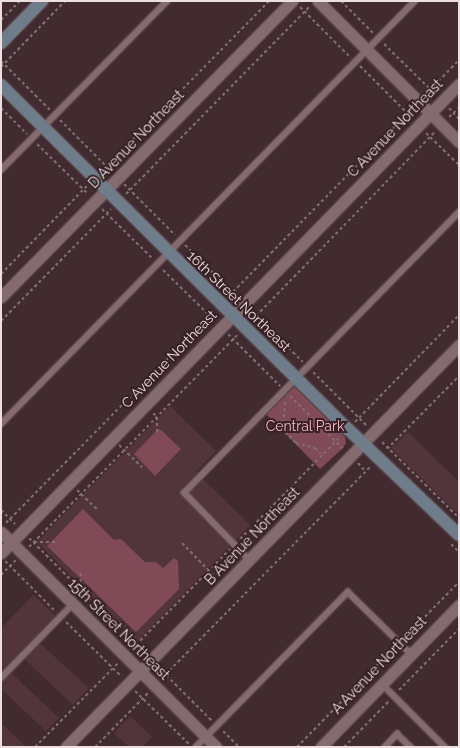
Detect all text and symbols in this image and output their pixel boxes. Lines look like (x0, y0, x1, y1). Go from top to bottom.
street label: C Avenue Northeast (344, 75, 446, 181)
street label: D Avenue Northeast (85, 86, 187, 192)
street label: 16th Street Northeast (184, 247, 294, 355)
street label: C Avenue Northeast (118, 306, 220, 412)
park label: Central Park (265, 418, 345, 434)
street label: B Avenue Northeast (201, 484, 303, 588)
street label: 15th Street Northeast (65, 575, 173, 683)
street label: A Avenue Northeast (328, 612, 430, 718)

